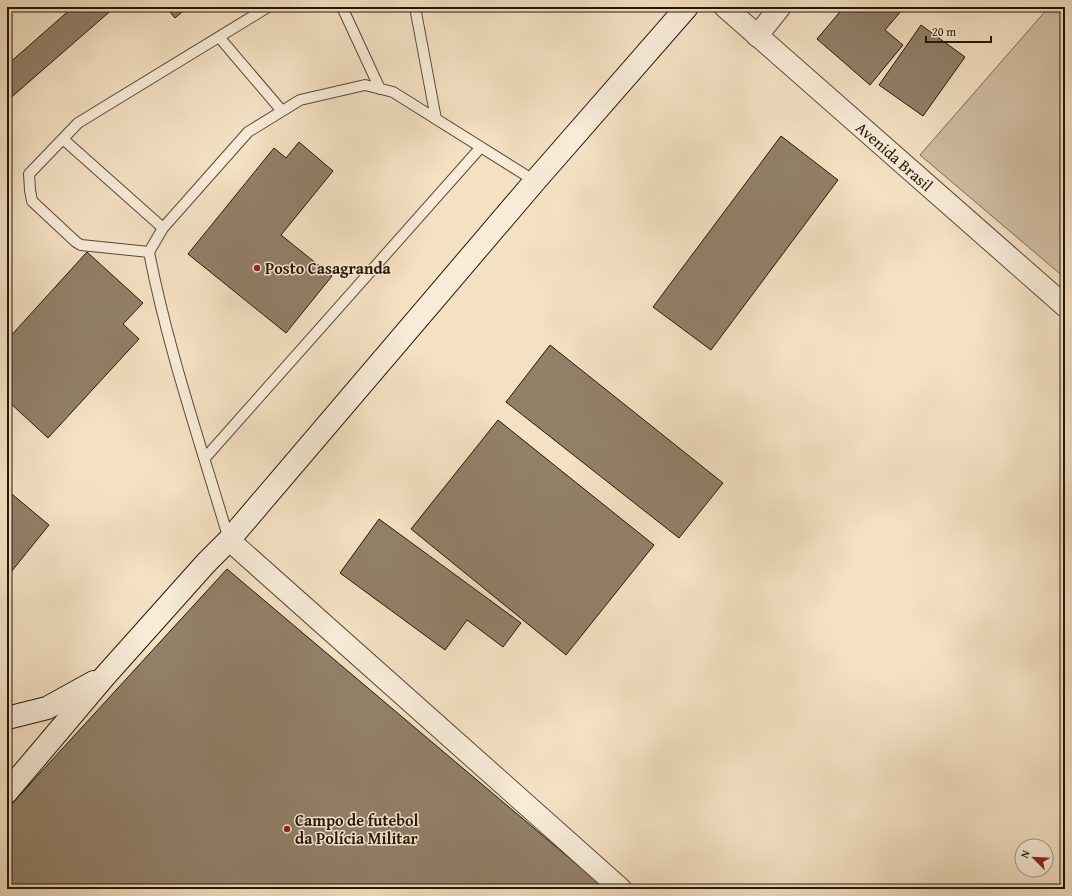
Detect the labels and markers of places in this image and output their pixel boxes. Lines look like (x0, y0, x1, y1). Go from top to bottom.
place label: Posto Casagranda (265, 256, 392, 280)
marker: Posto Casagranda (252, 263, 262, 273)
place label: Campo de futebol da Polícia Militar (295, 808, 419, 850)
marker: Campo de futebol da Polícia Militar (282, 824, 292, 834)

